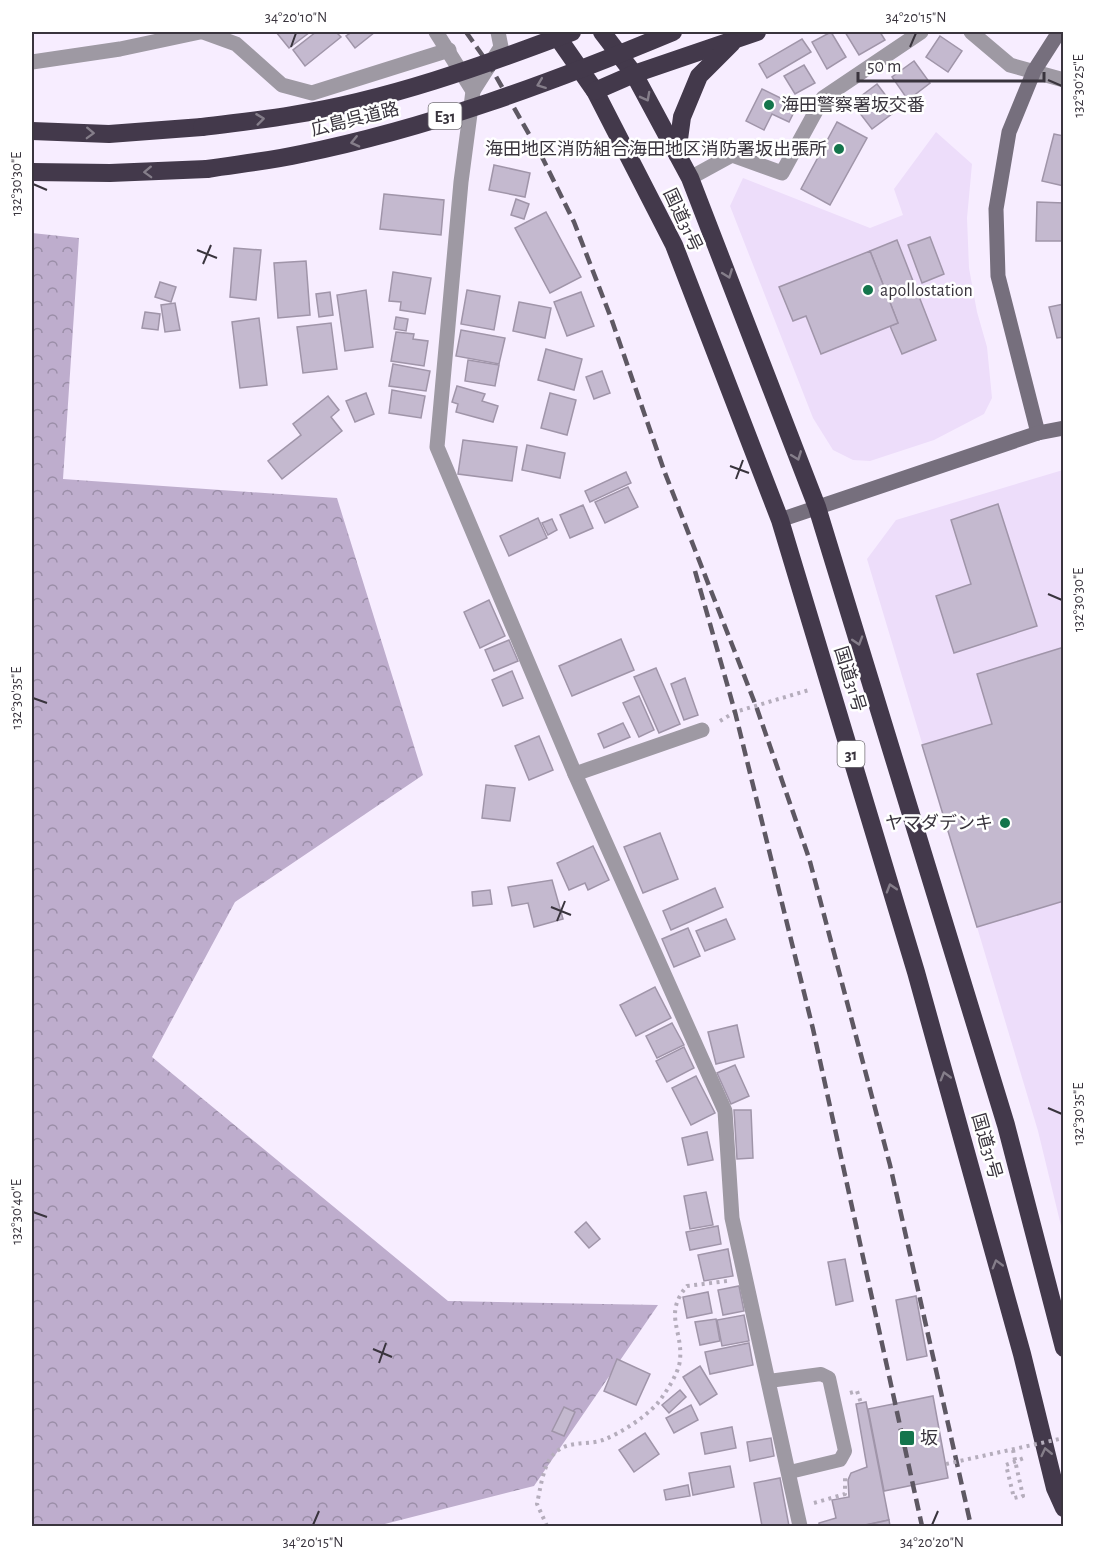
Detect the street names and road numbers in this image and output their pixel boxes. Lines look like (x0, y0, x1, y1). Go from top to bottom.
street label: 広島呉道路 (309, 98, 401, 140)
road number: E31 (428, 103, 462, 129)
street label: 国道31号 (660, 185, 706, 255)
street label: 国道31号 (831, 644, 869, 714)
road number: 31 (838, 741, 864, 767)
street label: 国道31号 (968, 1111, 1006, 1181)

